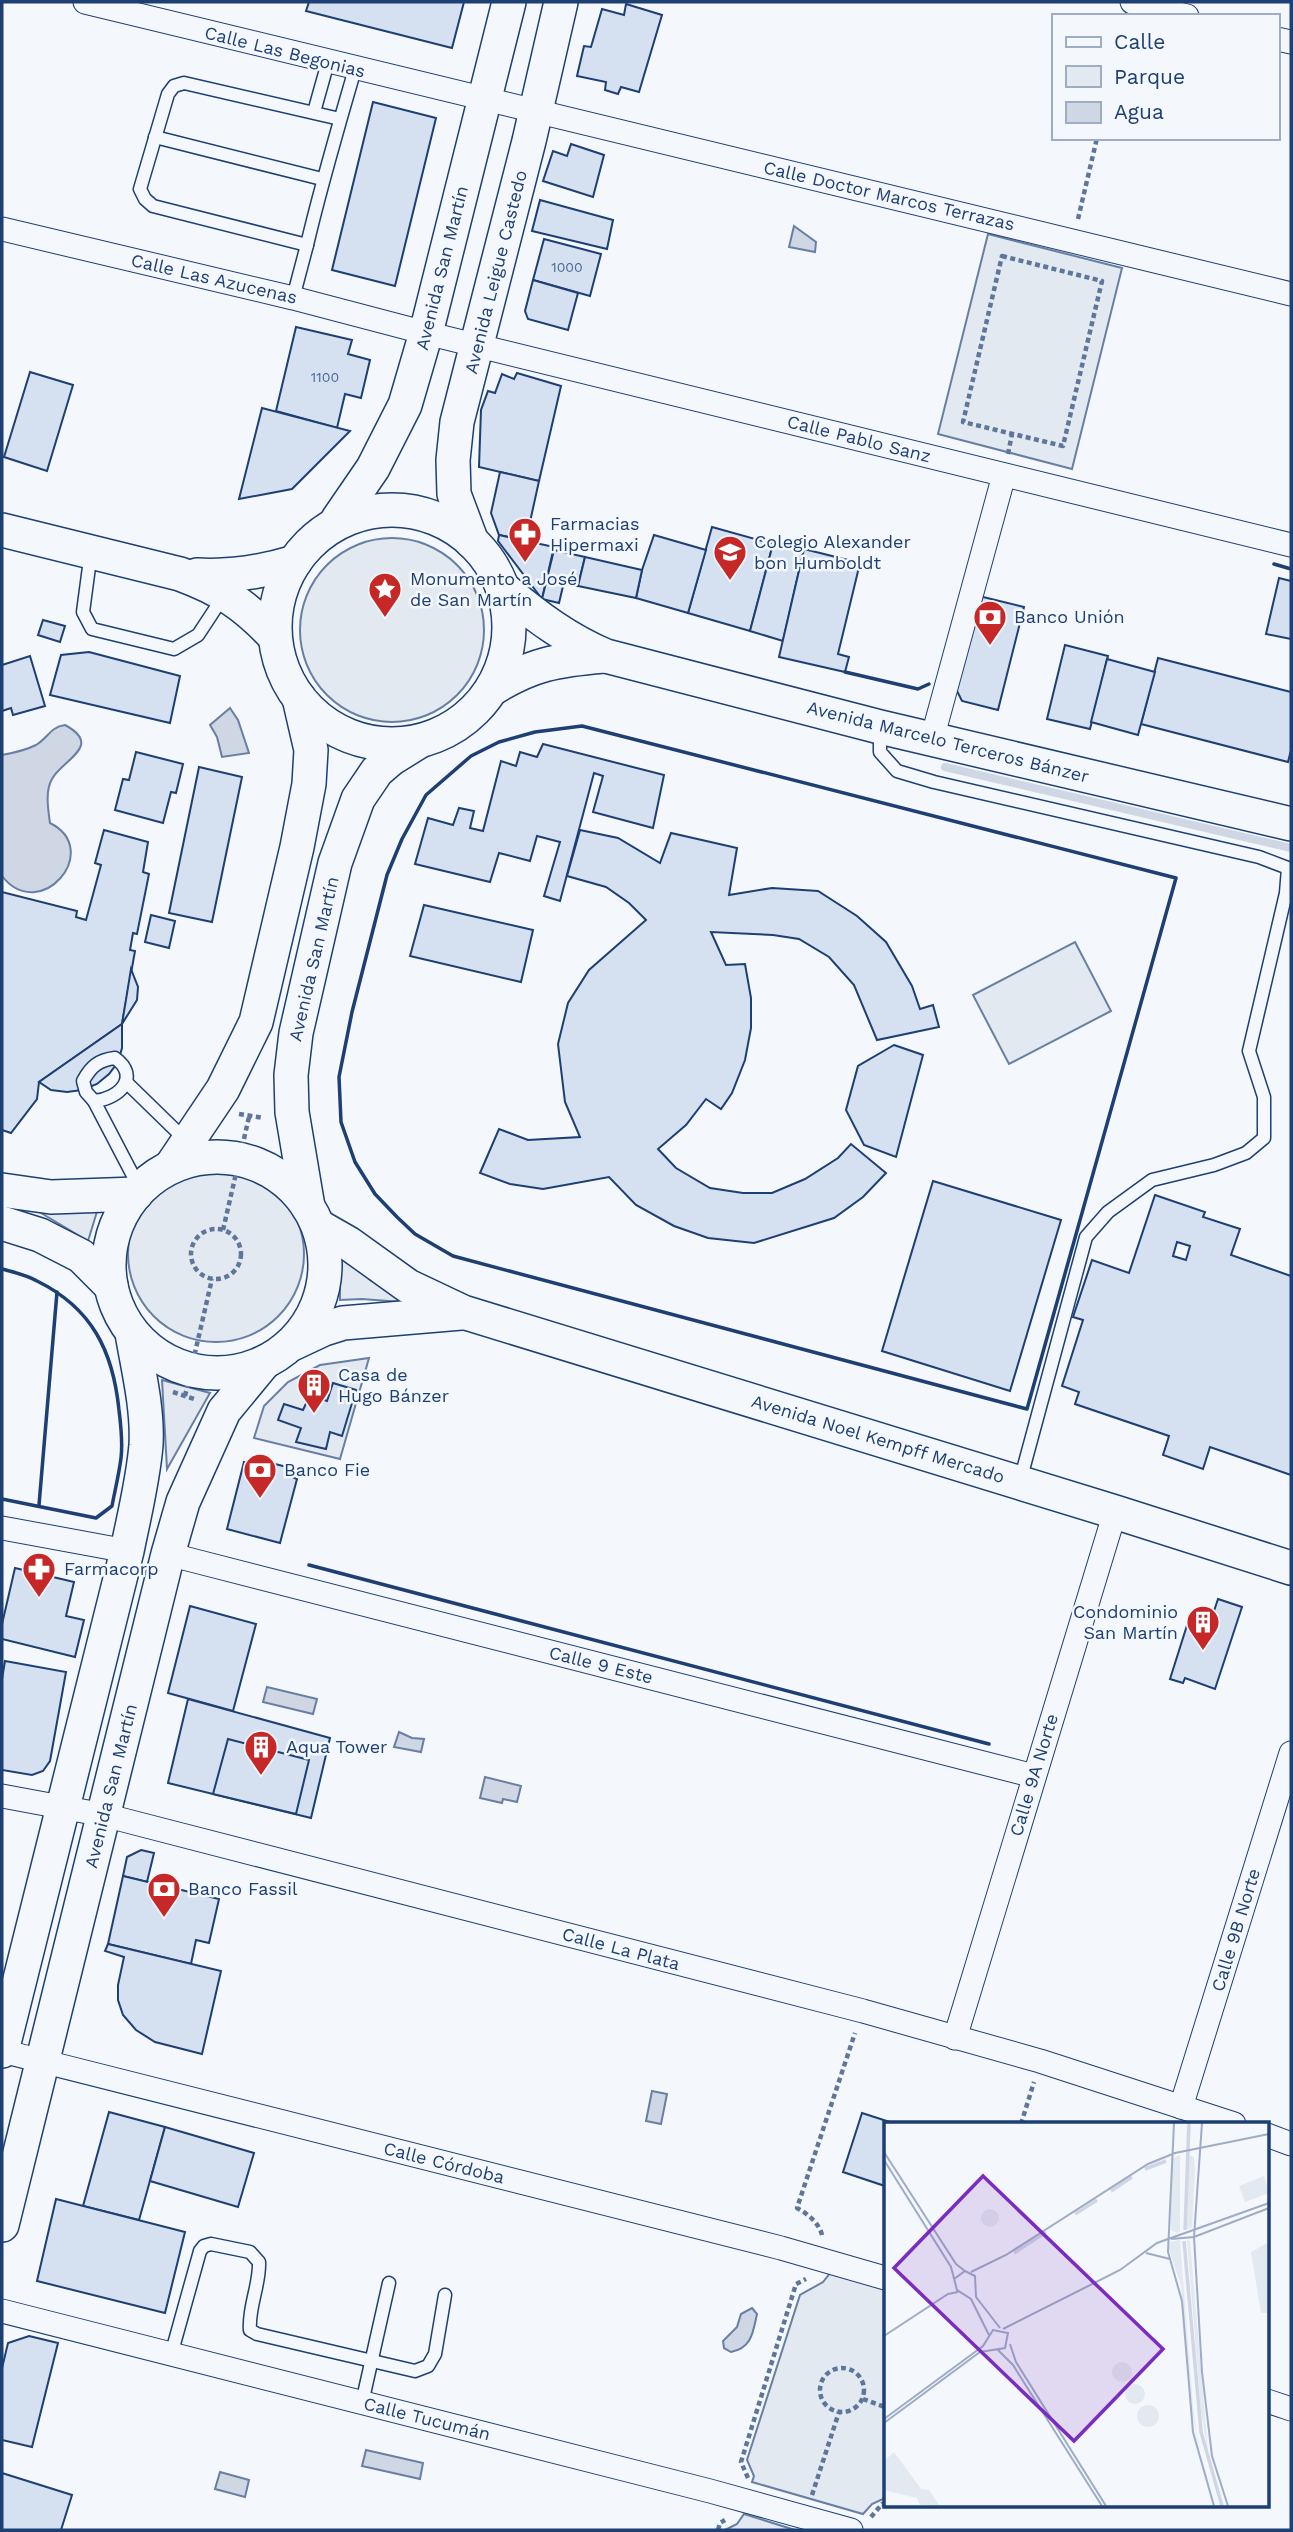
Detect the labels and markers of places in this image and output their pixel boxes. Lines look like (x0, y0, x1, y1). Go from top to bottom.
place label: Farmacias Hipermaxi (550, 513, 639, 555)
pharmacy icon: Farmacias Hipermaxi (506, 515, 544, 564)
place label: Colegio Alexander bon Humboldt (754, 531, 911, 573)
school or university icon: Colegio Alexander bon Humboldt (711, 533, 749, 582)
place label: Monumento a José de San Martín (410, 568, 578, 610)
place icon: Monumento a José de San Martín (366, 570, 404, 619)
bank icon: Banco Unión (971, 598, 1009, 647)
place label: Banco Unión (1014, 606, 1125, 627)
place label: Casa de Hugo Bánzer (338, 1364, 449, 1406)
building icon: Casa de Hugo Bánzer (295, 1366, 333, 1415)
bank icon: Banco Fie (241, 1451, 279, 1500)
place label: Banco Fie (284, 1459, 370, 1480)
pharmacy icon: Farmacorp (20, 1550, 58, 1599)
place label: Farmacorp (64, 1558, 158, 1579)
place label: Condominio San Martín (1073, 1601, 1178, 1643)
building icon: Condominio San Martín (1184, 1603, 1222, 1652)
building icon: Aqua Tower (242, 1728, 280, 1777)
place label: Aqua Tower (286, 1736, 387, 1757)
bank icon: Banco Fassil (145, 1870, 183, 1919)
place label: Banco Fassil (188, 1878, 298, 1899)

